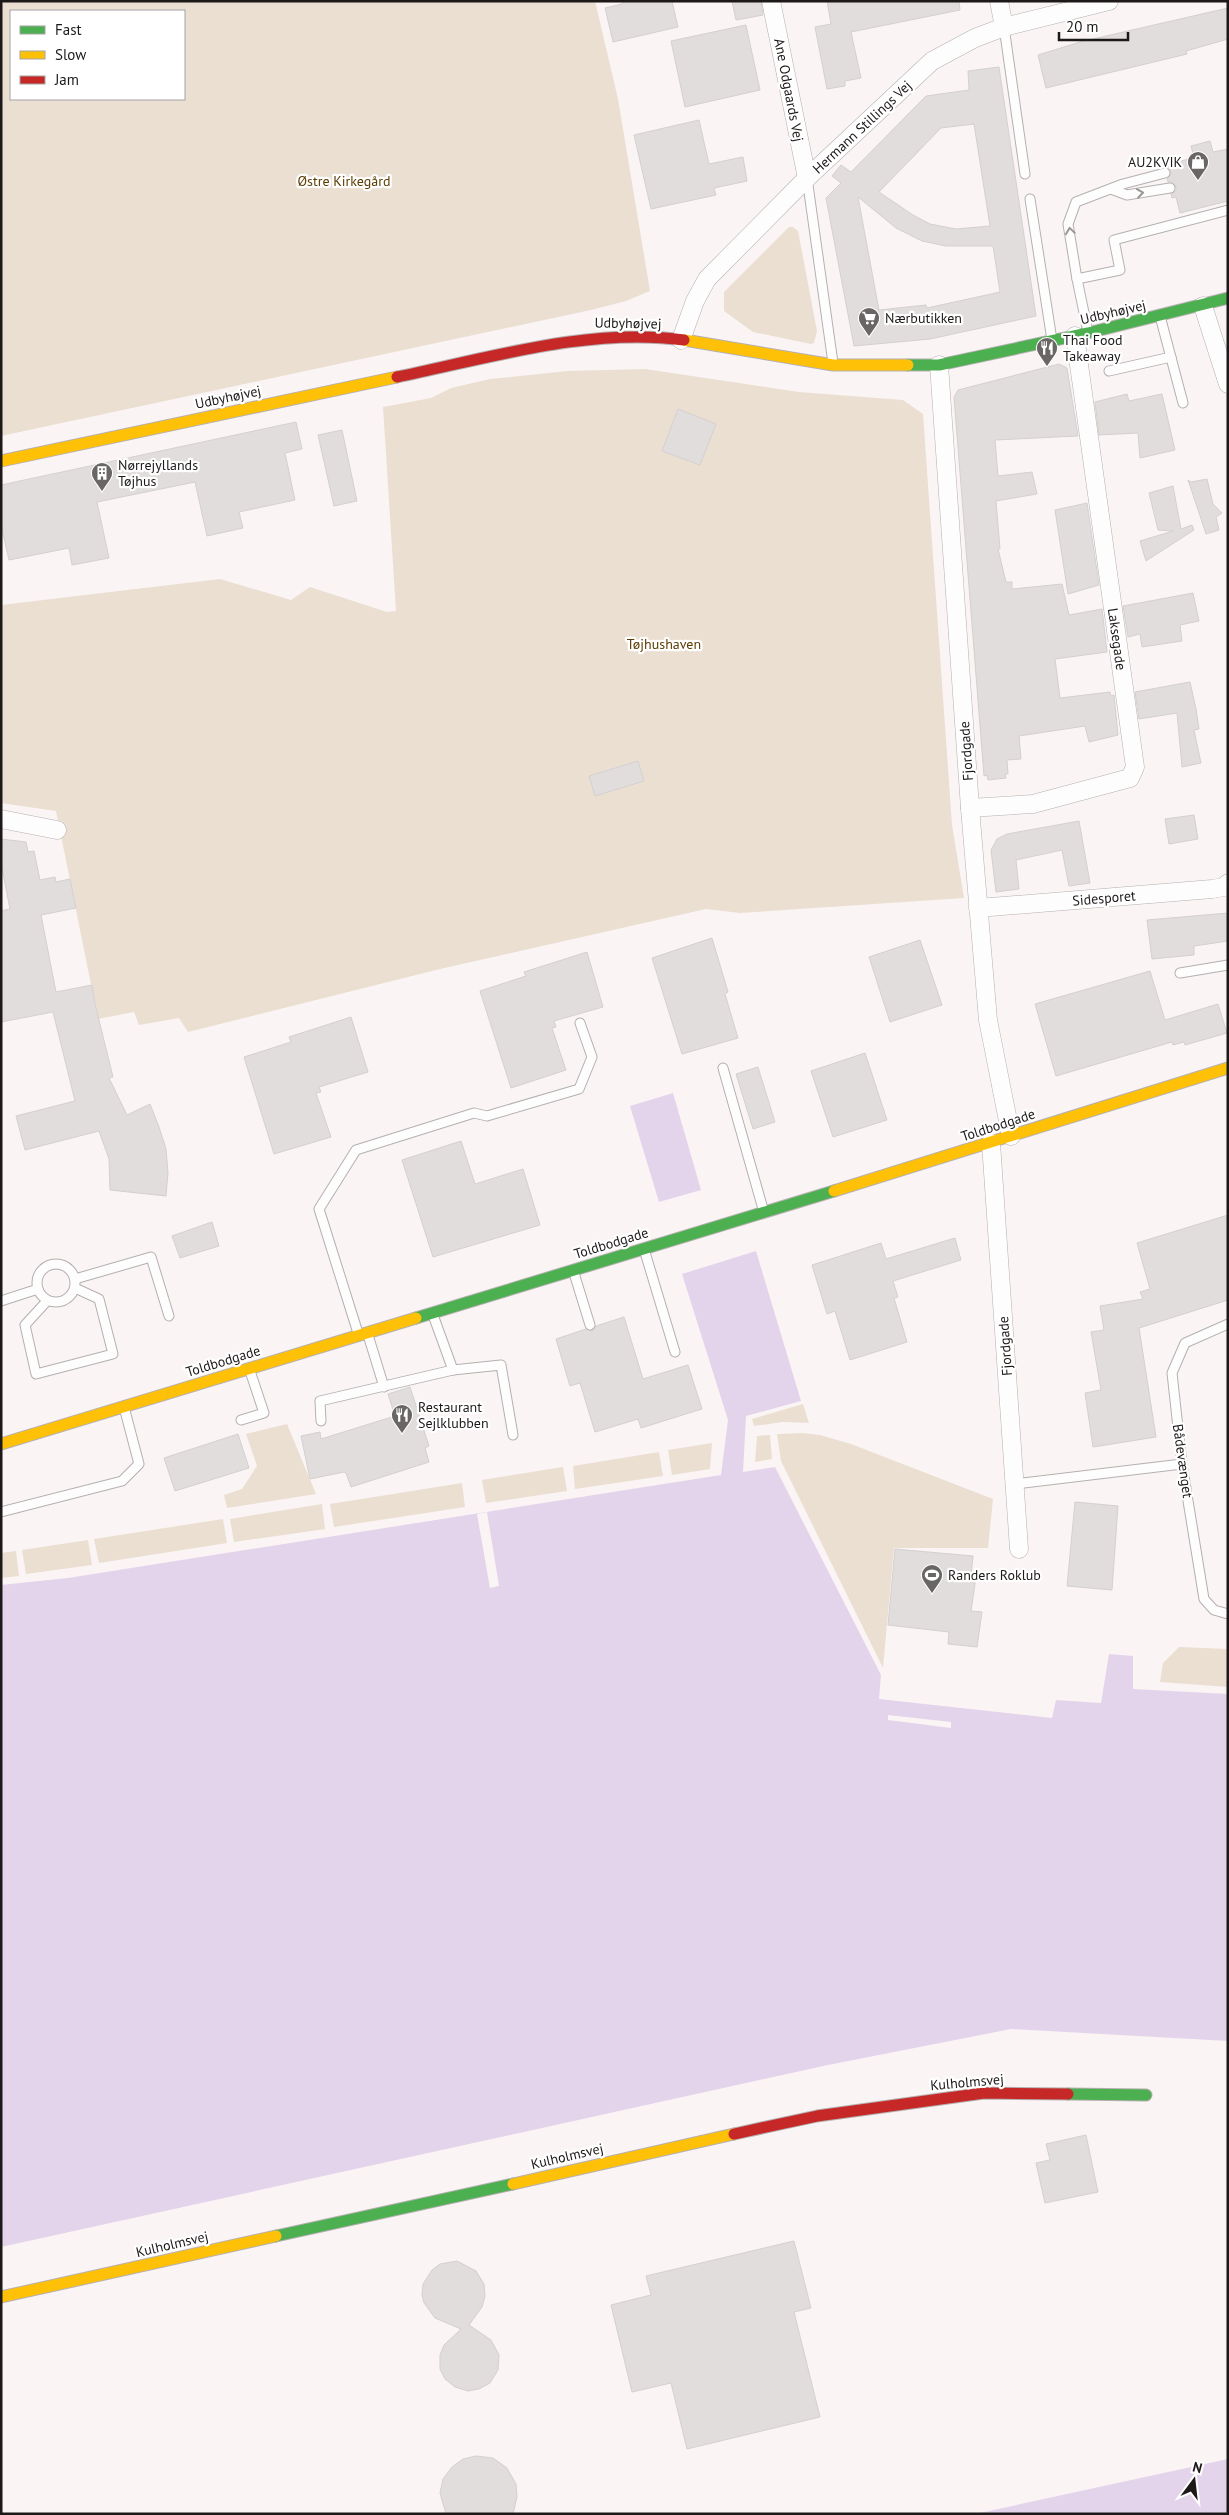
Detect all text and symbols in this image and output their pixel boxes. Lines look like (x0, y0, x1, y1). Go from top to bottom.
legend (10, 10, 185, 100)
scale bar (1059, 10, 1128, 42)
text: 20 m (1066, 17, 1099, 36)
text: Fast (55, 20, 82, 39)
street label: Ane Odgaards Vej (770, 37, 808, 143)
text: Slow (55, 45, 86, 64)
text: Jam (54, 70, 79, 89)
street label: Hermann Stillings Vej (809, 76, 915, 178)
shop icon: AU2KVIK (1186, 150, 1210, 181)
place label: AU2KVIK (1128, 153, 1182, 171)
park label: Østre Kirkegård (297, 172, 391, 190)
one-way arrow (1136, 188, 1144, 199)
one-way arrow (1065, 227, 1076, 235)
street label: Udbyhøjvej (1078, 296, 1148, 328)
supermarket icon: Nærbutikken (857, 306, 881, 337)
place label: Nærbutikken (885, 309, 962, 327)
street label: Udbyhøjvej (594, 313, 662, 333)
place label: Thai Food Takeaway (1063, 331, 1123, 365)
restaurant icon: Thai Food Takeaway (1035, 336, 1059, 367)
street label: Udbyhøjvej (193, 381, 263, 413)
place label: Nørrejyllands Tøjhus (118, 456, 198, 490)
building icon: Nørrejyllands Tøjhus (90, 461, 114, 492)
street label: Laksegade (1104, 607, 1130, 671)
park label: Tøjhushaven (627, 635, 701, 653)
street label: Fjordgade (955, 720, 977, 782)
street label: Sidesporet (1072, 886, 1137, 910)
street label: Toldbodgade (959, 1105, 1037, 1145)
street label: Toldbodgade (572, 1223, 650, 1263)
street label: Fjordgade (994, 1315, 1016, 1377)
street label: Toldbodgade (184, 1341, 262, 1381)
place label: Restaurant Sejlklubben (418, 1398, 489, 1432)
restaurant icon: Restaurant Sejlklubben (390, 1403, 414, 1434)
street label: Bådevænget (1169, 1423, 1197, 1499)
sports icon: Randers Roklub (920, 1563, 944, 1594)
place label: Randers Roklub (948, 1566, 1041, 1584)
street label: Kulholmsvej (929, 2070, 1005, 2094)
street label: Kulholmsvej (529, 2139, 605, 2173)
street label: Kulholmsvej (134, 2227, 210, 2261)
north arrow (1169, 2455, 1219, 2505)
text: N (1191, 2458, 1204, 2477)

